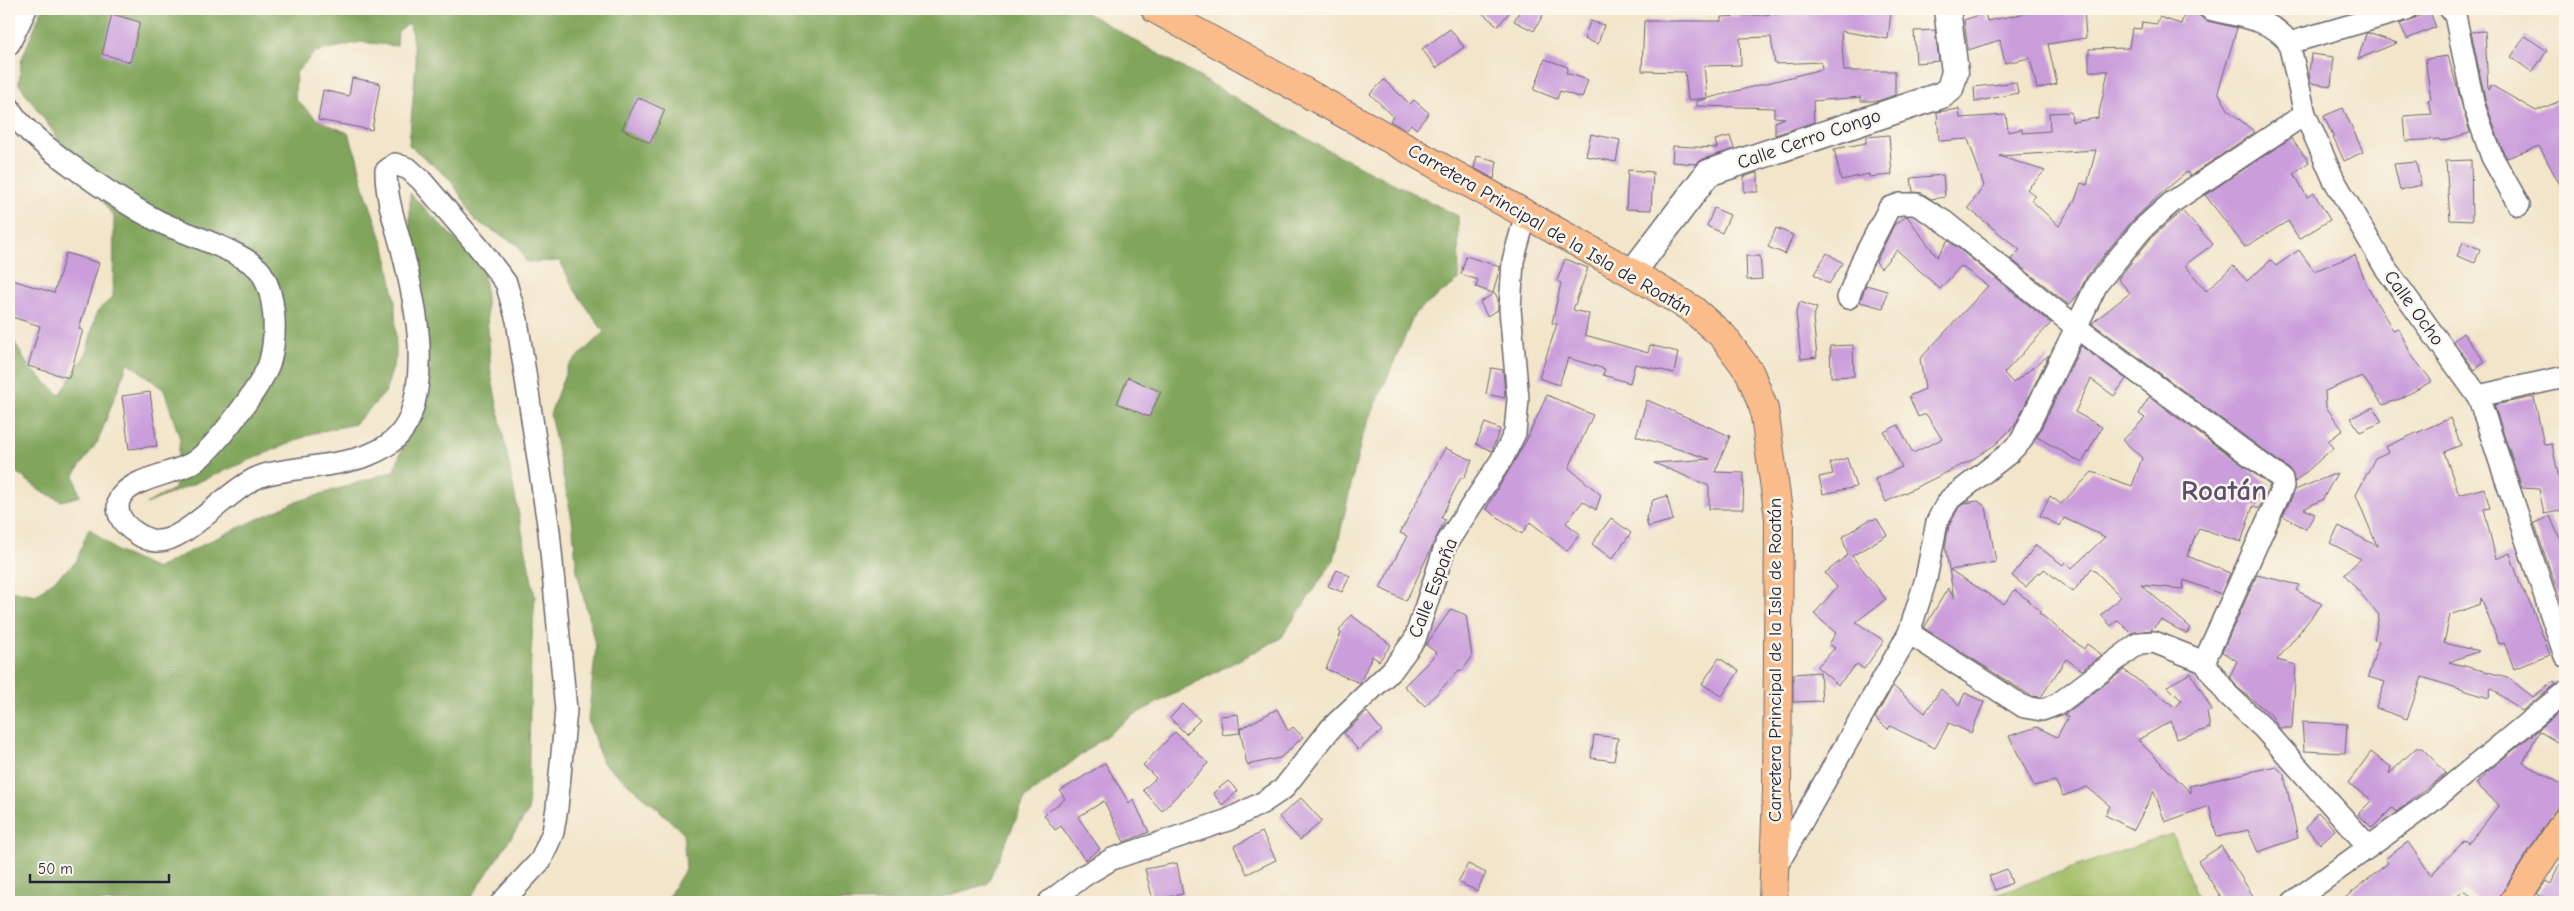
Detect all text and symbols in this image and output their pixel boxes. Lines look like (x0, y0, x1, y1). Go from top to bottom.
street label: Calle Cerro Congo (1734, 104, 1884, 174)
street label: Carretera Principal de la Isla de Roatán (1404, 139, 1696, 321)
street label: Calle Ocho (2379, 266, 2449, 350)
district label: Roatán (2181, 474, 2267, 507)
street label: Carretera Principal de la Isla de Roatán (1764, 498, 1786, 822)
street label: Calle España (1404, 535, 1462, 641)
scale bar (30, 851, 169, 883)
text: 50 m (38, 860, 73, 878)

